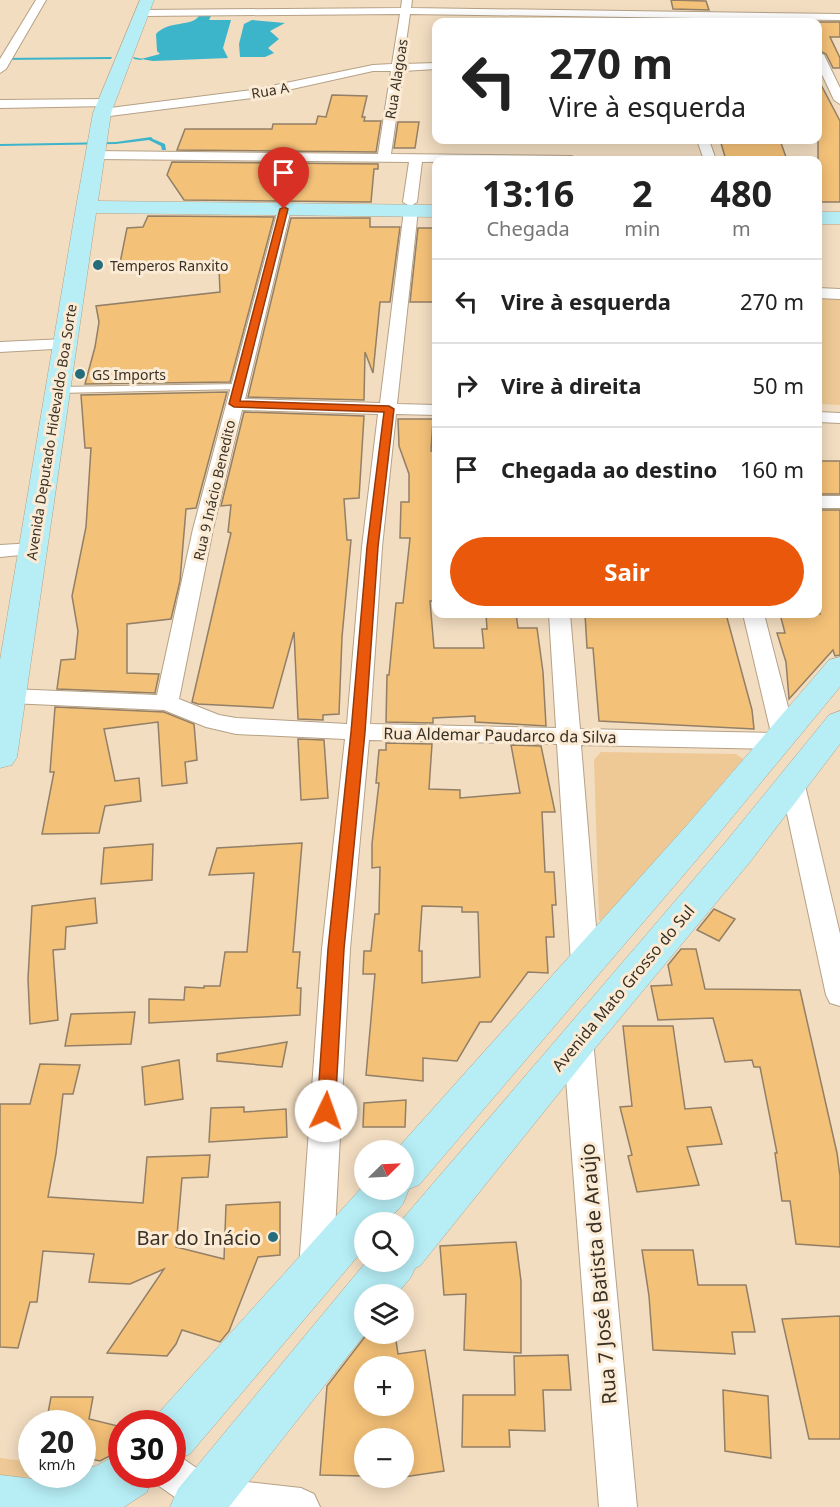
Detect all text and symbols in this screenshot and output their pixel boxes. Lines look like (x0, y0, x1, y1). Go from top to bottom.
text: 270 m (549, 34, 673, 91)
street label: Rua Alagoas (380, 37, 412, 120)
icon: left (450, 42, 528, 120)
street label: Rua A (250, 77, 290, 103)
text: Vire à esquerda (549, 88, 746, 125)
pin (258, 147, 309, 209)
icon: arrive (267, 156, 300, 189)
text: 13:16 (482, 169, 574, 218)
text: 2 (632, 169, 653, 218)
text: 480 (710, 169, 772, 218)
text: Chegada (486, 215, 570, 242)
text: min (624, 215, 660, 242)
text: m (732, 215, 751, 242)
place label: Temperos Ranxito (110, 256, 228, 275)
marker: Temperos Ranxito (91, 258, 105, 272)
icon: left (450, 285, 483, 318)
text: Vire à esquerda (501, 286, 671, 316)
text: 270 m (740, 286, 804, 316)
street label: Avenida Deputado Hidevaldo Boa Sorte (21, 303, 81, 561)
place label: GS Imports (92, 365, 166, 384)
marker: GS Imports (73, 367, 87, 381)
icon: right (450, 369, 483, 402)
text: Vire à direita (501, 370, 641, 400)
text: 50 m (753, 370, 804, 400)
street label: Rua 9 Inácio Benedito (189, 418, 239, 562)
icon: arrive (450, 453, 483, 486)
text: Chegada ao destino (501, 454, 717, 484)
text: 160 m (740, 454, 804, 484)
button: Sair (450, 537, 804, 606)
street label: Rua Aldemar Paudarco da Silva (383, 722, 617, 748)
street label: Avenida Mato Grosso do Sul (547, 900, 699, 1076)
position arrow (294, 1079, 358, 1143)
north arrow (354, 1140, 414, 1200)
map controls (354, 1140, 414, 1488)
street label: Rua 7 José Batista de Araújo (573, 1143, 623, 1405)
button: search (354, 1212, 414, 1272)
place label: Bar do Inácio (137, 1224, 261, 1251)
marker: Bar do Inácio (266, 1230, 280, 1244)
button: layers (354, 1284, 414, 1344)
button: + (354, 1356, 414, 1416)
speed limit sign: 30 (108, 1410, 186, 1488)
text: 20 (40, 1421, 74, 1462)
button: − (354, 1428, 414, 1488)
text: km/h (39, 1454, 75, 1474)

